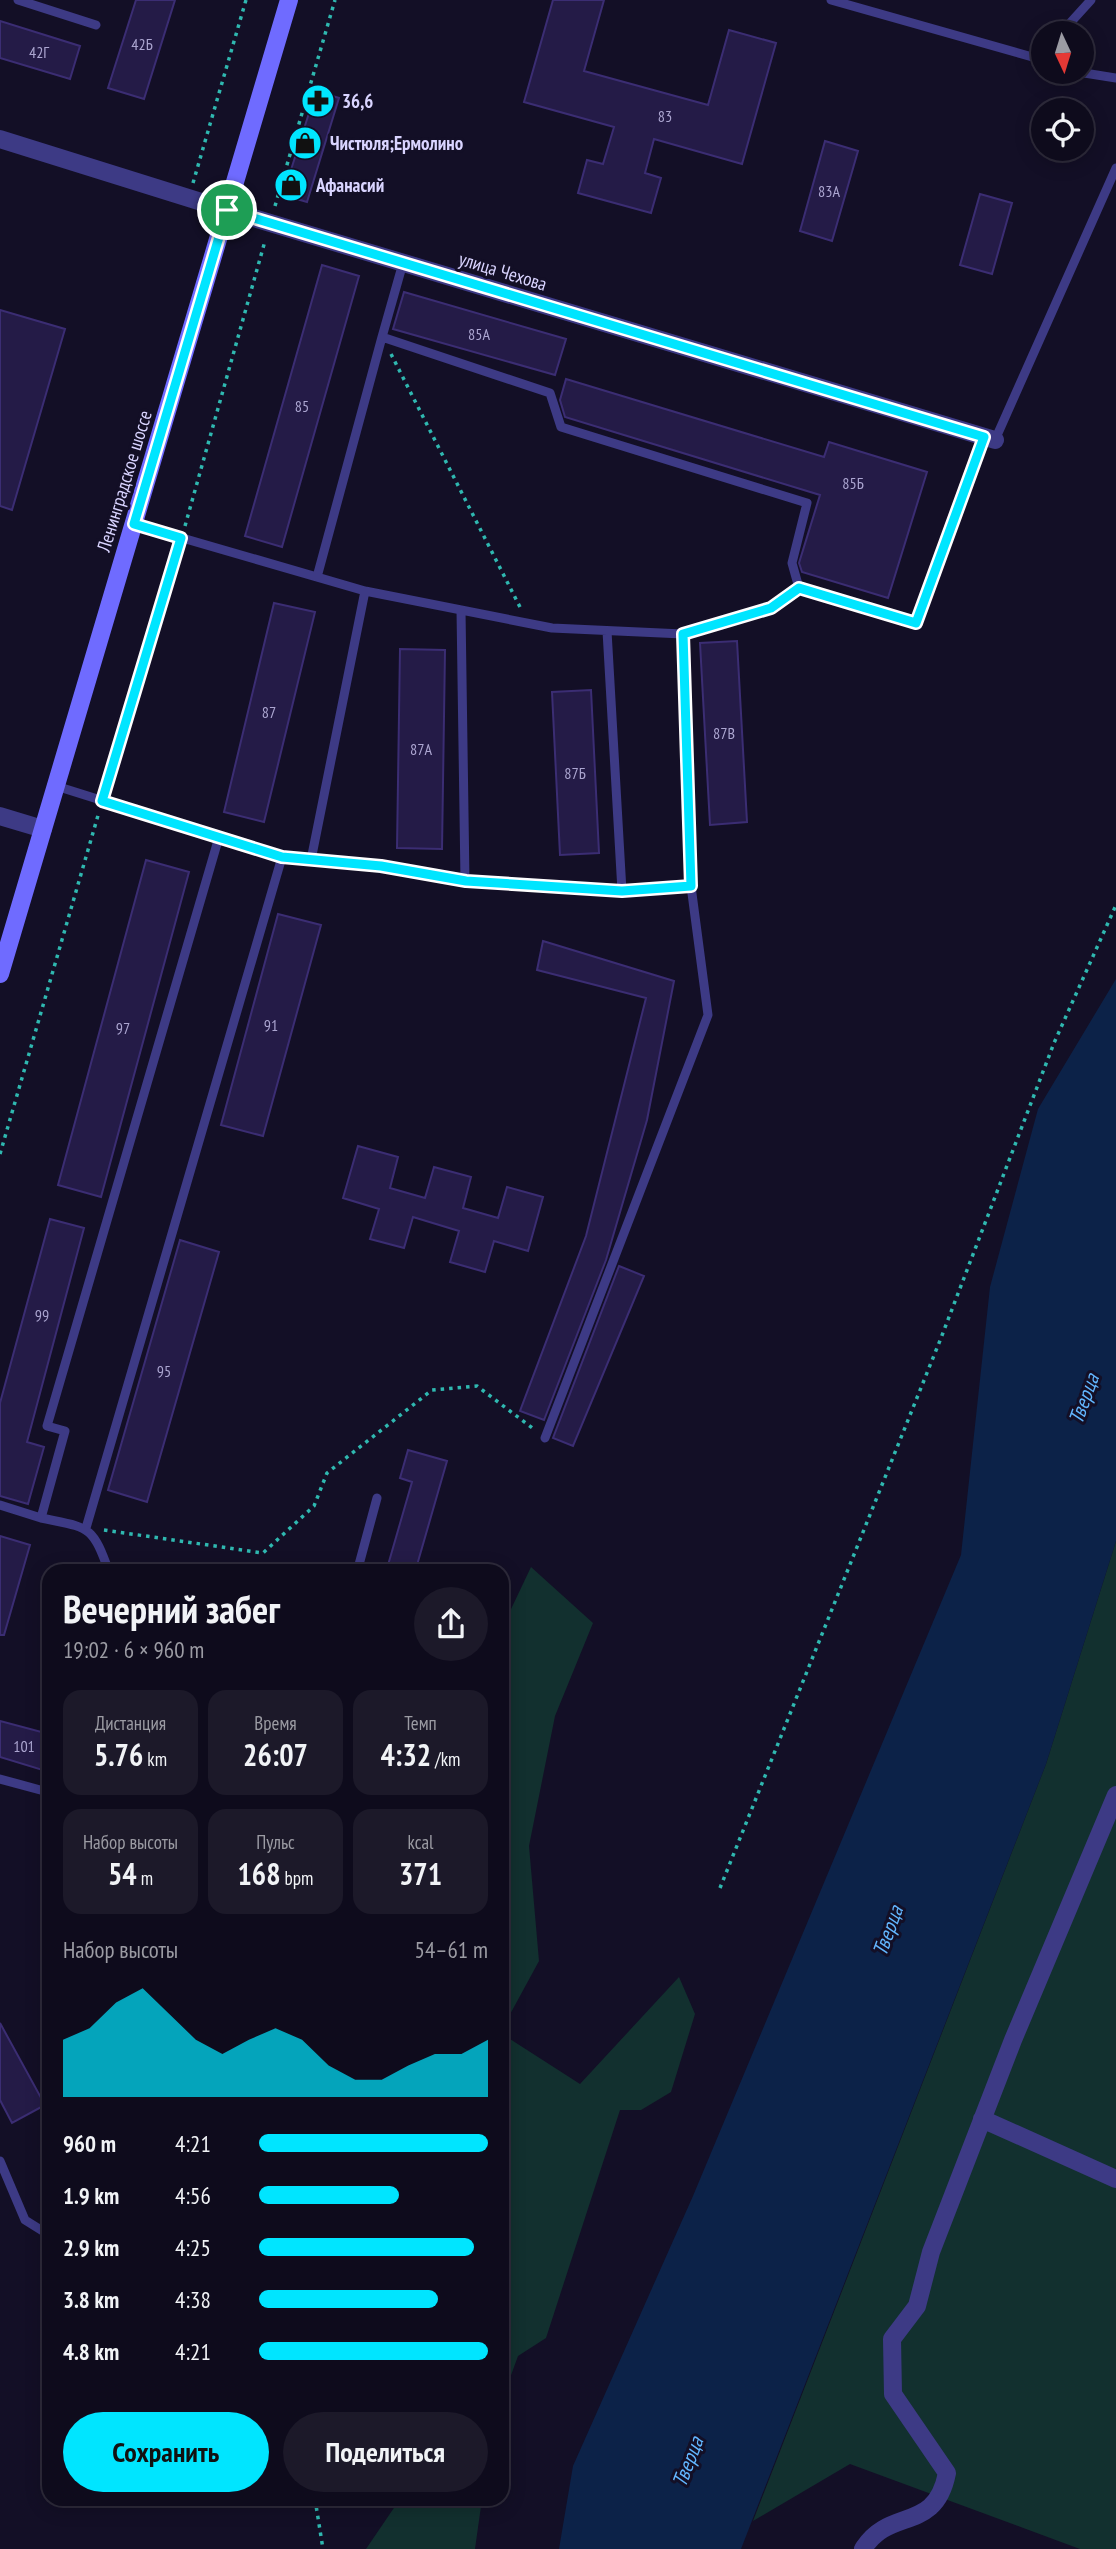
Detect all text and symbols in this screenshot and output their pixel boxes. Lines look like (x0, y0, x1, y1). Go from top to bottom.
north arrow (1031, 21, 1094, 84)
map controls (1031, 21, 1094, 161)
house number: 42Б (131, 34, 153, 54)
house number: 42Г (29, 42, 49, 62)
pharmacy icon: 36,6 (299, 82, 337, 120)
place label: 36,6 (342, 89, 373, 113)
button: locate (1031, 98, 1094, 161)
house number: 83 (658, 106, 672, 126)
shop icon: Чистюля;Ермолино (286, 124, 324, 162)
place label: Чистюля;Ермолино (330, 131, 463, 155)
shop icon: Афанасий (272, 166, 310, 204)
place label: Афанасий (315, 173, 384, 197)
pin (197, 180, 257, 240)
house number: 83А (818, 181, 840, 201)
icon: arrive (208, 191, 246, 229)
street label: улица Чехова (456, 246, 550, 296)
house number: 85А (468, 324, 490, 344)
house number: 85 (295, 396, 309, 416)
street label: Ленинградское шоссе (91, 407, 157, 555)
house number: 85Б (842, 473, 864, 493)
house number: 87 (262, 702, 276, 722)
house number: 87В (713, 723, 735, 743)
house number: 87А (410, 739, 432, 759)
house number: 87Б (564, 763, 586, 783)
house number: 91 (264, 1015, 278, 1035)
house number: 97 (116, 1018, 130, 1038)
house number: 99 (35, 1305, 49, 1325)
house number: 95 (157, 1361, 171, 1381)
water label: Тверца (1062, 1369, 1106, 1428)
text: Вечерний забег (63, 1584, 280, 1633)
button: share (414, 1587, 488, 1661)
text: 19:02 · 6 × 960 m (63, 1635, 204, 1664)
text: Дистанция (95, 1711, 166, 1735)
text: Время (254, 1711, 297, 1735)
text: Темп (404, 1711, 437, 1735)
text: 5.76 (94, 1735, 143, 1774)
text: 26:07 (243, 1735, 308, 1774)
text: 4:32 (381, 1735, 431, 1774)
house number: 101 (13, 1736, 35, 1756)
text: km (143, 1747, 167, 1771)
text: /km (431, 1747, 460, 1771)
text: Набор высоты (83, 1830, 178, 1854)
text: Пульс (256, 1830, 295, 1854)
text: kcal (408, 1830, 433, 1854)
text: 54 (108, 1854, 137, 1893)
text: 168 (238, 1854, 281, 1893)
text: 371 (399, 1854, 442, 1893)
text: m (137, 1866, 153, 1890)
text: bpm (281, 1866, 313, 1890)
water label: Тверца (866, 1901, 910, 1960)
text: Набор высоты (63, 1935, 178, 1964)
text: 54–61 m (415, 1935, 488, 1964)
text: 960 m (63, 2129, 116, 2158)
text: 4:21 (175, 2129, 211, 2158)
text: 1.9 km (63, 2181, 119, 2210)
text: 4:56 (175, 2181, 211, 2210)
text: 2.9 km (63, 2233, 119, 2262)
text: 4:25 (175, 2233, 211, 2262)
text: 3.8 km (63, 2285, 119, 2314)
text: 4:38 (175, 2285, 211, 2314)
text: 4.8 km (63, 2337, 119, 2366)
text: 4:21 (175, 2337, 211, 2366)
button: Сохранить (63, 2412, 269, 2492)
button: Поделиться (283, 2412, 488, 2492)
water label: Тверца (666, 2431, 710, 2491)

